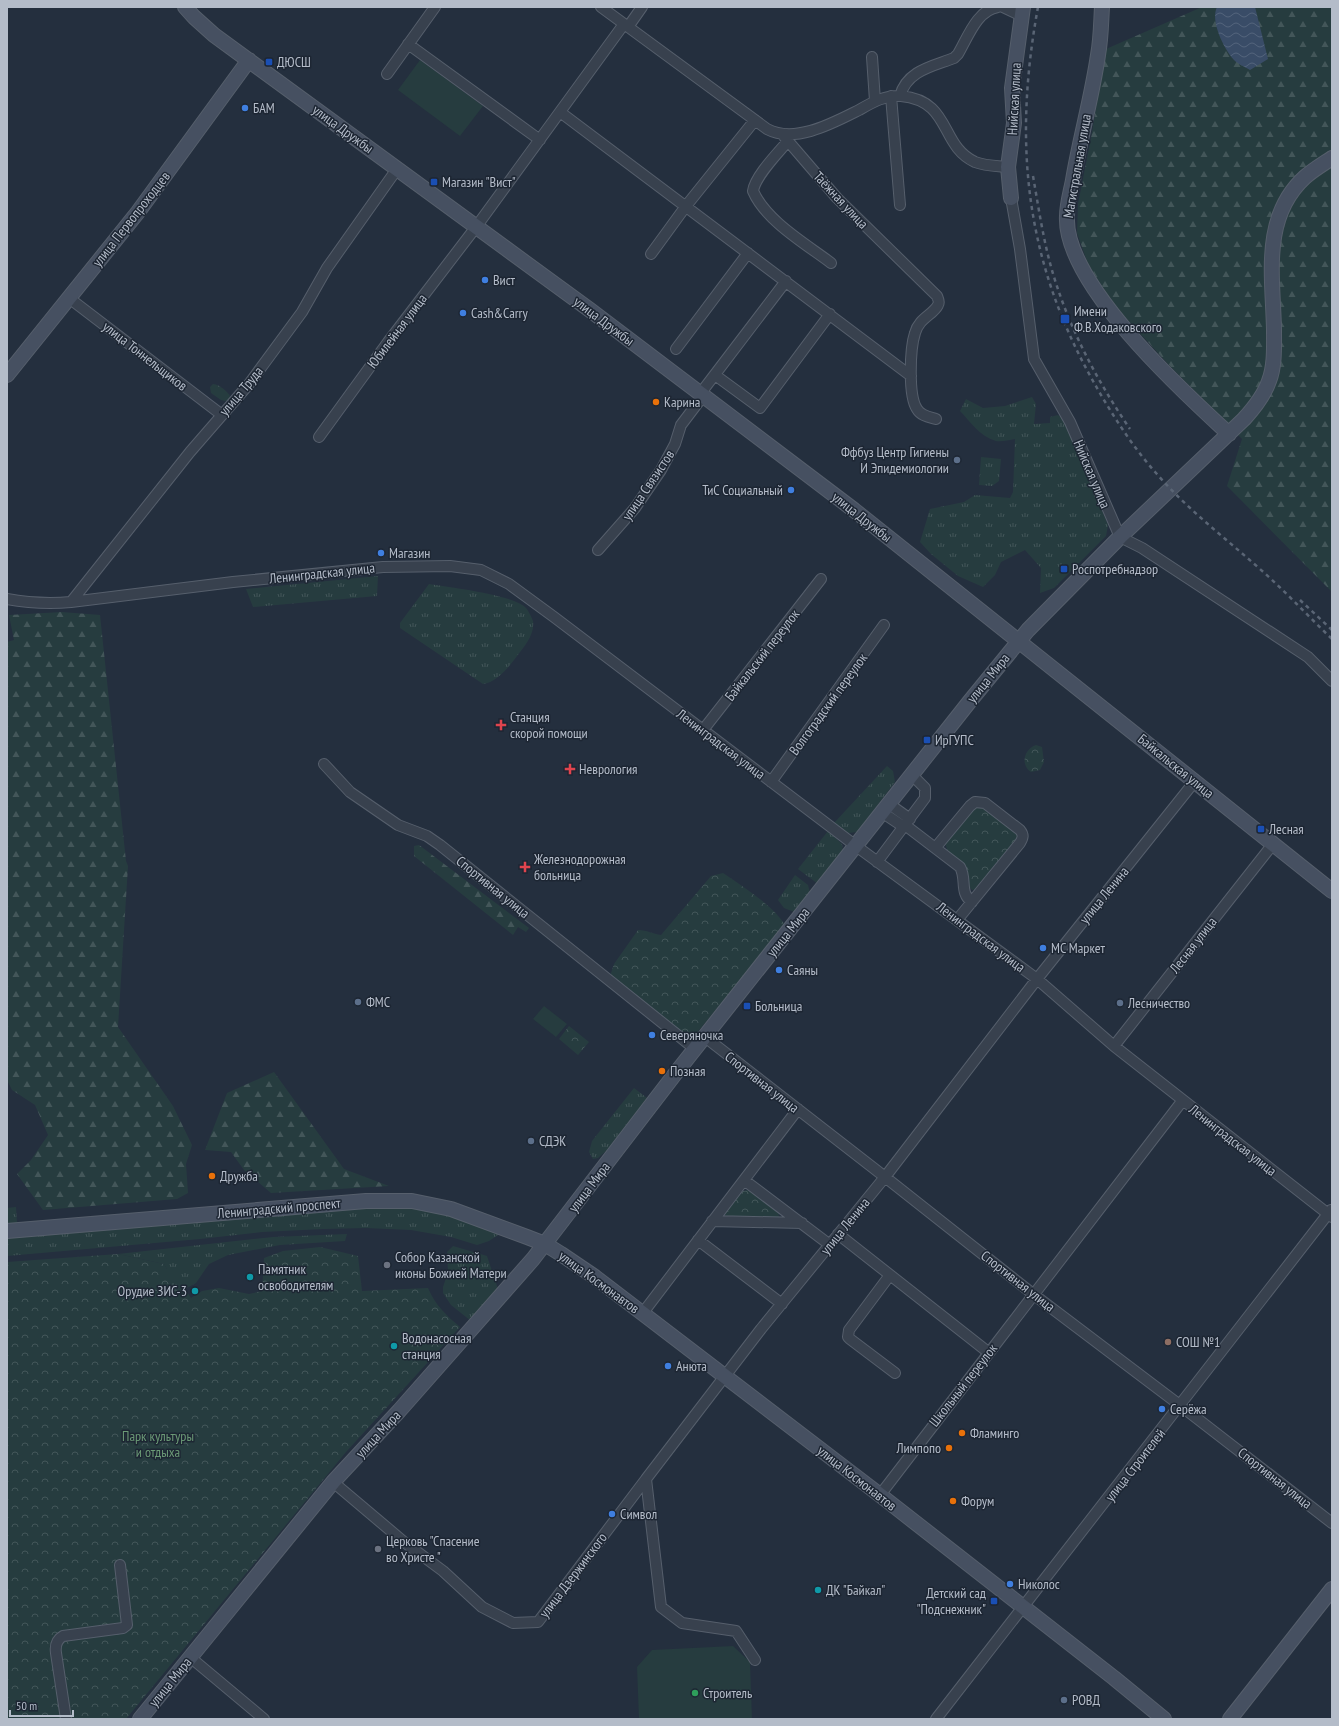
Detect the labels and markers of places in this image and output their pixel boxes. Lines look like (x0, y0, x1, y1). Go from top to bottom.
place label: ДЮСШ (277, 53, 311, 71)
marker: ДЮСШ (264, 57, 274, 67)
place label: БАМ (253, 99, 275, 117)
marker: БАМ (240, 103, 250, 113)
place label: Магазин "Вист" (442, 173, 516, 191)
marker: Магазин "Вист" (429, 177, 439, 187)
place label: Вист (493, 271, 516, 289)
marker: Вист (480, 275, 490, 285)
place label: Имени Ф.В.Ходаковского (1074, 302, 1162, 336)
place label: Cash&Carry (471, 304, 528, 322)
marker: Cash&Carry (458, 308, 468, 318)
marker: Имени Ф.В.Ходаковского (1059, 313, 1071, 325)
place label: Карина (664, 393, 700, 411)
marker: Карина (651, 397, 661, 407)
place label: Ффбуз Центр Гигиены И Эпидемиологии (841, 443, 949, 477)
marker: Ффбуз Центр Гигиены И Эпидемиологии (952, 455, 962, 465)
place label: ТиС Социальный (702, 481, 783, 499)
marker: ТиС Социальный (786, 485, 796, 495)
place label: Магазин (389, 544, 430, 562)
marker: Магазин (376, 548, 386, 558)
place label: Роспотребнадзор (1072, 560, 1158, 578)
marker: Роспотребнадзор (1059, 564, 1069, 574)
place label: Станция скорой помощи (510, 708, 588, 742)
marker: Станция скорой помощи (495, 719, 507, 731)
place label: ИрГУПС (935, 731, 974, 749)
marker: ИрГУПС (922, 735, 932, 745)
place label: Неврология (579, 760, 638, 778)
marker: Неврология (564, 763, 576, 775)
place label: Лесная (1268, 820, 1304, 838)
marker: Лесная (1256, 824, 1266, 834)
place label: Железнодорожная больница (533, 850, 626, 884)
marker: Железнодорожная больница (519, 861, 531, 873)
place label: МС Маркет (1051, 939, 1106, 957)
marker: МС Маркет (1038, 943, 1048, 953)
place label: Саяны (787, 961, 818, 979)
marker: Саяны (774, 965, 784, 975)
place label: ФМС (366, 993, 391, 1011)
place label: Лесничество (1127, 994, 1190, 1012)
marker: ФМС (353, 997, 363, 1007)
place label: Больница (755, 997, 802, 1015)
marker: Лесничество (1115, 998, 1125, 1008)
marker: Больница (742, 1001, 752, 1011)
place label: Северяночка (660, 1026, 723, 1044)
marker: Северяночка (647, 1030, 657, 1040)
place label: Позная (670, 1062, 705, 1080)
marker: Позная (657, 1066, 667, 1076)
place label: СДЭК (539, 1132, 566, 1150)
marker: СДЭК (526, 1136, 536, 1146)
place label: Дружба (220, 1167, 258, 1185)
marker: Дружба (207, 1171, 217, 1181)
place label: Собор Казанской иконы Божией Матери (395, 1248, 507, 1282)
place label: Памятник освободителям (258, 1260, 333, 1294)
marker: Собор Казанской иконы Божией Матери (382, 1260, 392, 1270)
marker: Памятник освободителям (245, 1272, 255, 1282)
place label: Орудие ЗИС-3 (118, 1282, 187, 1300)
marker: Орудие ЗИС-3 (190, 1286, 200, 1296)
place label: Водонасосная станция (402, 1329, 471, 1363)
place label: СОШ №1 (1176, 1333, 1220, 1351)
marker: СОШ №1 (1163, 1337, 1173, 1347)
marker: Водонасосная станция (389, 1341, 399, 1351)
place label: Анюта (676, 1357, 707, 1375)
marker: Анюта (663, 1361, 673, 1371)
place label: Серёжа (1170, 1400, 1207, 1418)
marker: Серёжа (1157, 1404, 1167, 1414)
place label: Фламинго (970, 1424, 1019, 1442)
marker: Фламинго (957, 1428, 967, 1438)
place label: Лимпопо (895, 1439, 941, 1457)
marker: Лимпопо (944, 1443, 954, 1453)
place label: Форум (961, 1492, 994, 1510)
marker: Форум (948, 1496, 958, 1506)
place label: Символ (620, 1505, 657, 1523)
marker: Символ (607, 1509, 617, 1519)
place label: Церковь "Спасение во Христе " (386, 1532, 480, 1566)
marker: Церковь "Спасение во Христе " (373, 1544, 383, 1554)
place label: Николос (1018, 1575, 1060, 1593)
marker: Николос (1005, 1579, 1015, 1589)
place label: ДК "Байкал" (826, 1581, 885, 1599)
place label: Детский сад "Подснежник" (917, 1584, 986, 1618)
marker: ДК "Байкал" (813, 1585, 823, 1595)
marker: Детский сад "Подснежник" (989, 1596, 999, 1606)
place label: Строитель (703, 1684, 752, 1702)
marker: Строитель (690, 1688, 700, 1698)
place label: РОВД (1072, 1691, 1100, 1709)
marker: РОВД (1059, 1695, 1069, 1705)

